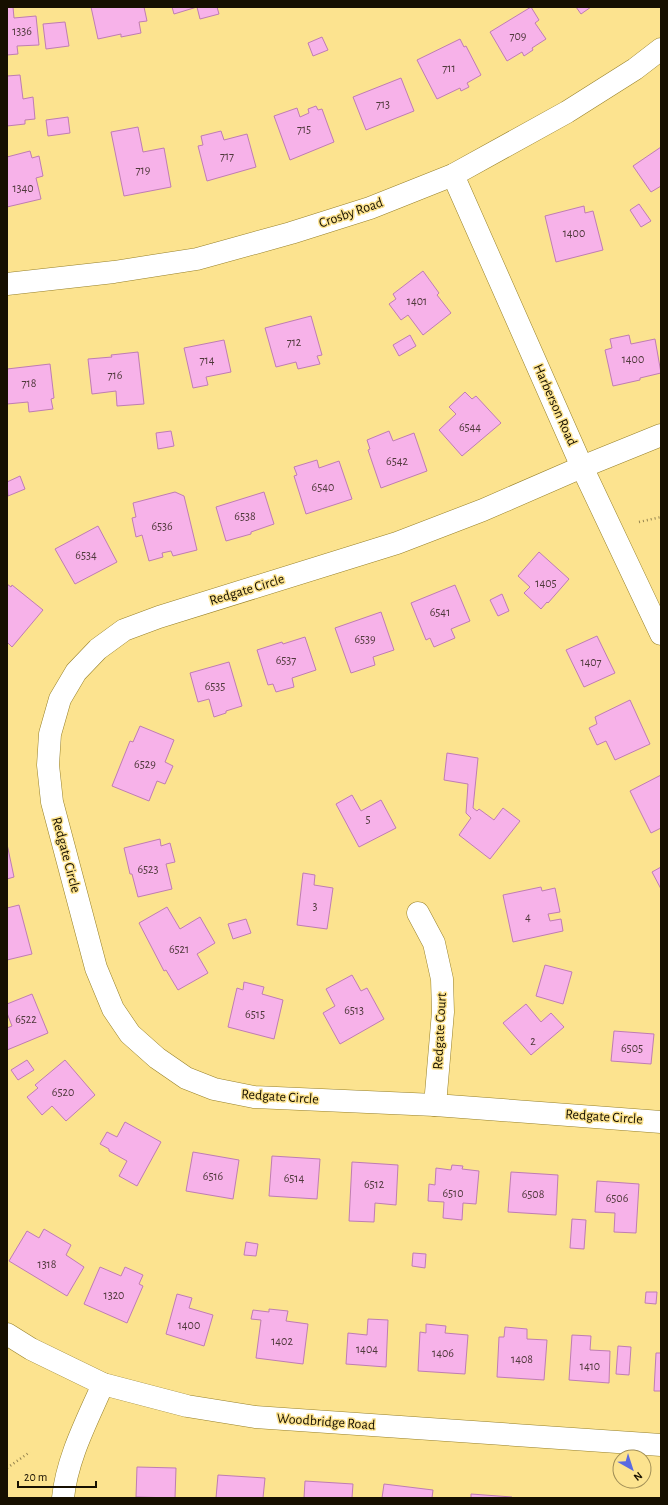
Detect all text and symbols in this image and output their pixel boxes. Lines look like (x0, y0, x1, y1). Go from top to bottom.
house number: 1336 (12, 25, 32, 37)
house number: 709 (510, 30, 527, 42)
house number: 711 (442, 62, 456, 74)
house number: 713 (376, 98, 390, 110)
house number: 715 (297, 123, 311, 135)
house number: 717 (220, 150, 234, 162)
house number: 719 (136, 164, 151, 176)
house number: 1340 (12, 182, 34, 194)
street label: Crosby Road (317, 196, 385, 230)
house number: 1400 (563, 227, 585, 239)
house number: 1401 (407, 295, 427, 307)
house number: 712 (287, 336, 302, 348)
house number: 1400 (622, 353, 644, 365)
house number: 714 (200, 354, 215, 366)
street label: Harberson Road (531, 362, 579, 448)
house number: 716 (108, 369, 123, 381)
house number: 718 (22, 377, 37, 389)
house number: 6544 (459, 421, 481, 433)
house number: 6542 (386, 455, 408, 467)
house number: 6540 (312, 481, 334, 493)
house number: 6538 (234, 510, 256, 522)
house number: 6536 (151, 520, 173, 532)
house number: 6534 (75, 549, 97, 561)
street label: Redgate Circle (208, 572, 286, 608)
house number: 1405 (535, 577, 557, 589)
house number: 6541 (430, 606, 450, 618)
house number: 6539 (354, 633, 376, 645)
house number: 6537 (276, 654, 296, 666)
house number: 1407 (580, 656, 602, 668)
house number: 6535 (205, 680, 225, 692)
house number: 6529 (134, 758, 156, 770)
house number: 5 (365, 813, 371, 825)
street label: Redgate Circle (49, 816, 83, 894)
house number: 6523 (137, 863, 159, 875)
house number: 3 (313, 900, 318, 912)
house number: 4 (525, 911, 531, 923)
house number: 6521 (169, 943, 189, 955)
street label: Redgate Court (431, 992, 449, 1070)
house number: 6513 (344, 1004, 364, 1016)
house number: 6515 (245, 1008, 265, 1020)
house number: 6522 (15, 1013, 37, 1025)
house number: 2 (530, 1035, 536, 1047)
house number: 6505 (621, 1042, 643, 1054)
house number: 6520 (52, 1086, 74, 1098)
street label: Redgate Circle (241, 1087, 319, 1107)
street label: Redgate Circle (565, 1107, 643, 1127)
house number: 6516 (203, 1170, 224, 1182)
house number: 6514 (284, 1172, 305, 1184)
house number: 6512 (364, 1178, 385, 1190)
house number: 6510 (442, 1187, 464, 1199)
house number: 6508 (522, 1188, 545, 1200)
house number: 6506 (606, 1192, 629, 1204)
house number: 1318 (38, 1258, 57, 1270)
house number: 1320 (104, 1289, 124, 1301)
house number: 1400 (178, 1319, 200, 1331)
house number: 1402 (271, 1335, 293, 1347)
house number: 1404 (356, 1343, 378, 1355)
house number: 1406 (432, 1347, 454, 1359)
house number: 1408 (511, 1353, 533, 1365)
house number: 1410 (580, 1360, 600, 1372)
street label: Woodbridge Road (276, 1412, 376, 1432)
north arrow (612, 1449, 652, 1489)
scale bar (18, 1463, 96, 1489)
text: N (632, 1470, 644, 1483)
text: 20 m (24, 1471, 47, 1483)

